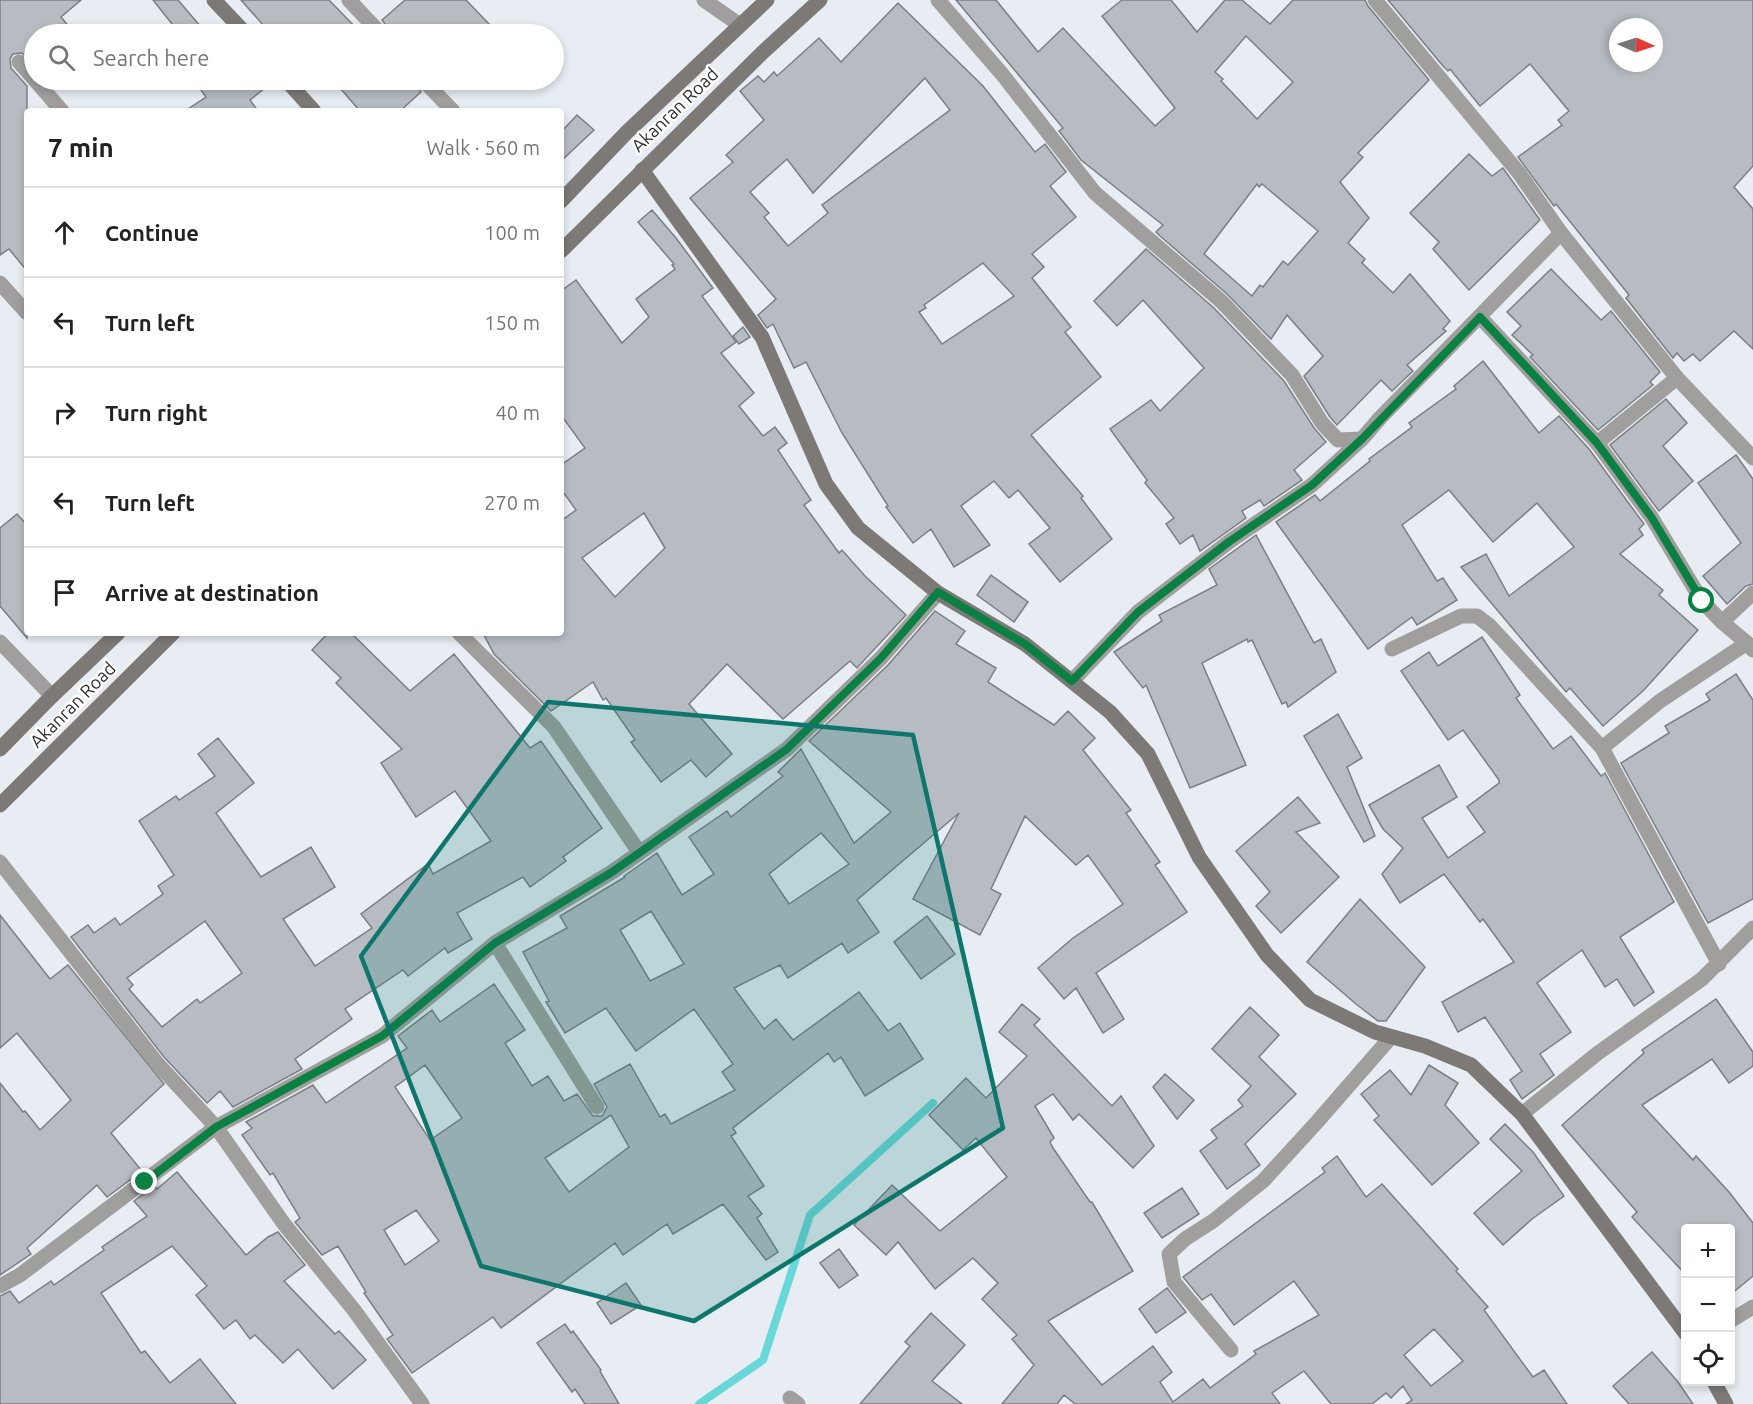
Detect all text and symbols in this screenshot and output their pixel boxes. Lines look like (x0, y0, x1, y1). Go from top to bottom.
north arrow (1609, 18, 1663, 72)
search box (24, 24, 564, 90)
icon: search (45, 41, 78, 74)
text: Search here (93, 45, 209, 70)
street label: Akanran Road (627, 63, 722, 155)
text: 7 min (48, 133, 114, 162)
text: Walk · 560 m (427, 136, 540, 159)
icon: ahead (48, 216, 81, 249)
text: Continue (105, 220, 199, 245)
text: 100 m (484, 221, 540, 244)
icon: left (48, 306, 81, 339)
text: Turn left (105, 310, 195, 335)
text: 150 m (484, 311, 540, 334)
icon: right (48, 396, 81, 429)
text: Turn right (105, 400, 207, 425)
text: 40 m (496, 401, 540, 424)
icon: left (48, 486, 81, 519)
text: Turn left (105, 490, 195, 515)
text: 270 m (484, 491, 540, 514)
icon: arrive (48, 576, 81, 609)
text: Arrive at destination (105, 580, 319, 605)
route start (1688, 587, 1714, 613)
street label: Akanran Road (26, 658, 119, 751)
route end (131, 1168, 157, 1194)
map controls (1681, 1224, 1735, 1386)
button: + (1681, 1224, 1735, 1278)
button: − (1681, 1278, 1735, 1332)
button: locate (1681, 1332, 1735, 1386)

